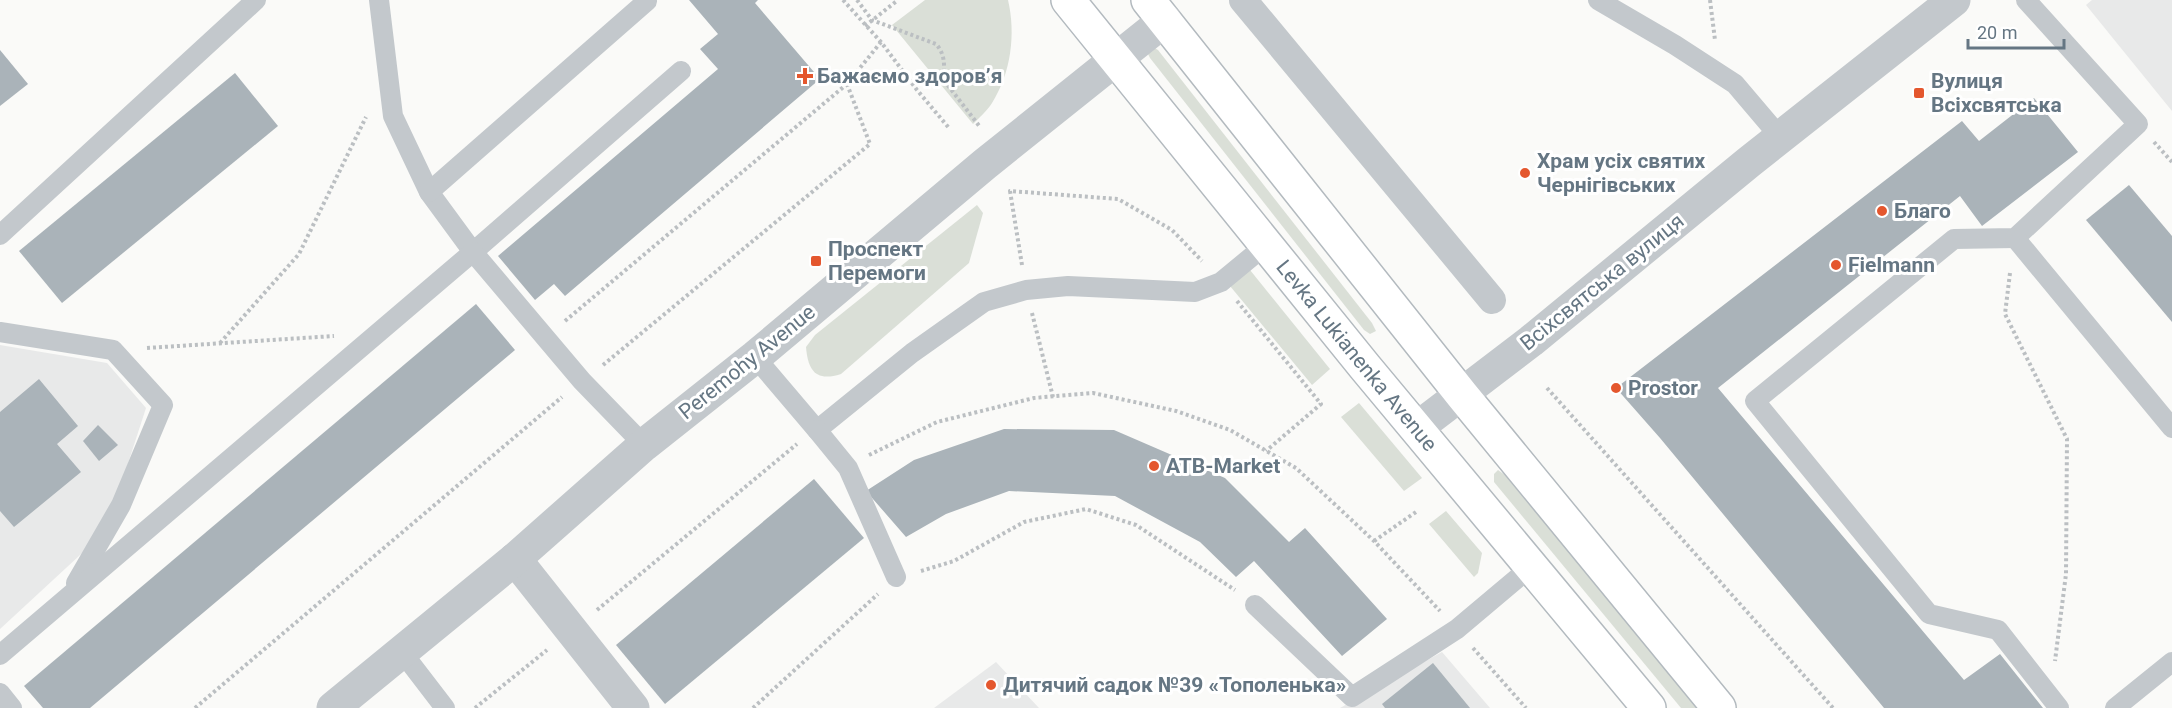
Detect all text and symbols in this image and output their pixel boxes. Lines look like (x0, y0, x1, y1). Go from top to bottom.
scale bar (1968, 12, 2064, 50)
text: 20 m (1977, 22, 2017, 43)
place label: Бажаємо здоровʼя (817, 64, 1002, 88)
marker: Бажаємо здоровʼя (798, 69, 812, 83)
place label: Вулиця Всіхсвятська (1931, 69, 2062, 117)
marker: Вулиця Всіхсвятська (1912, 86, 1926, 100)
place label: Храм усіх святих Чернігівських (1537, 149, 1706, 197)
marker: Храм усіх святих Чернігівських (1518, 166, 1532, 180)
place label: Благо (1894, 199, 1951, 223)
marker: Благо (1875, 204, 1889, 218)
street label: Всіхсвятська вулиця (1515, 209, 1689, 355)
place label: Проспект Перемоги (828, 237, 926, 285)
place label: Fielmann (1848, 253, 1935, 277)
marker: Проспект Перемоги (809, 254, 823, 268)
street label: Levka Lukianenka Avenue (1271, 255, 1442, 456)
marker: Fielmann (1829, 258, 1843, 272)
street label: Peremohy Avenue (674, 300, 820, 424)
place label: Prostor (1628, 376, 1698, 400)
marker: Prostor (1609, 381, 1623, 395)
place label: ATB-Market (1166, 454, 1280, 478)
marker: ATB-Market (1147, 459, 1161, 473)
place label: Дитячий садок №39 «Тополенька» (1003, 673, 1346, 697)
marker: Дитячий садок №39 «Тополенька» (984, 678, 998, 692)

